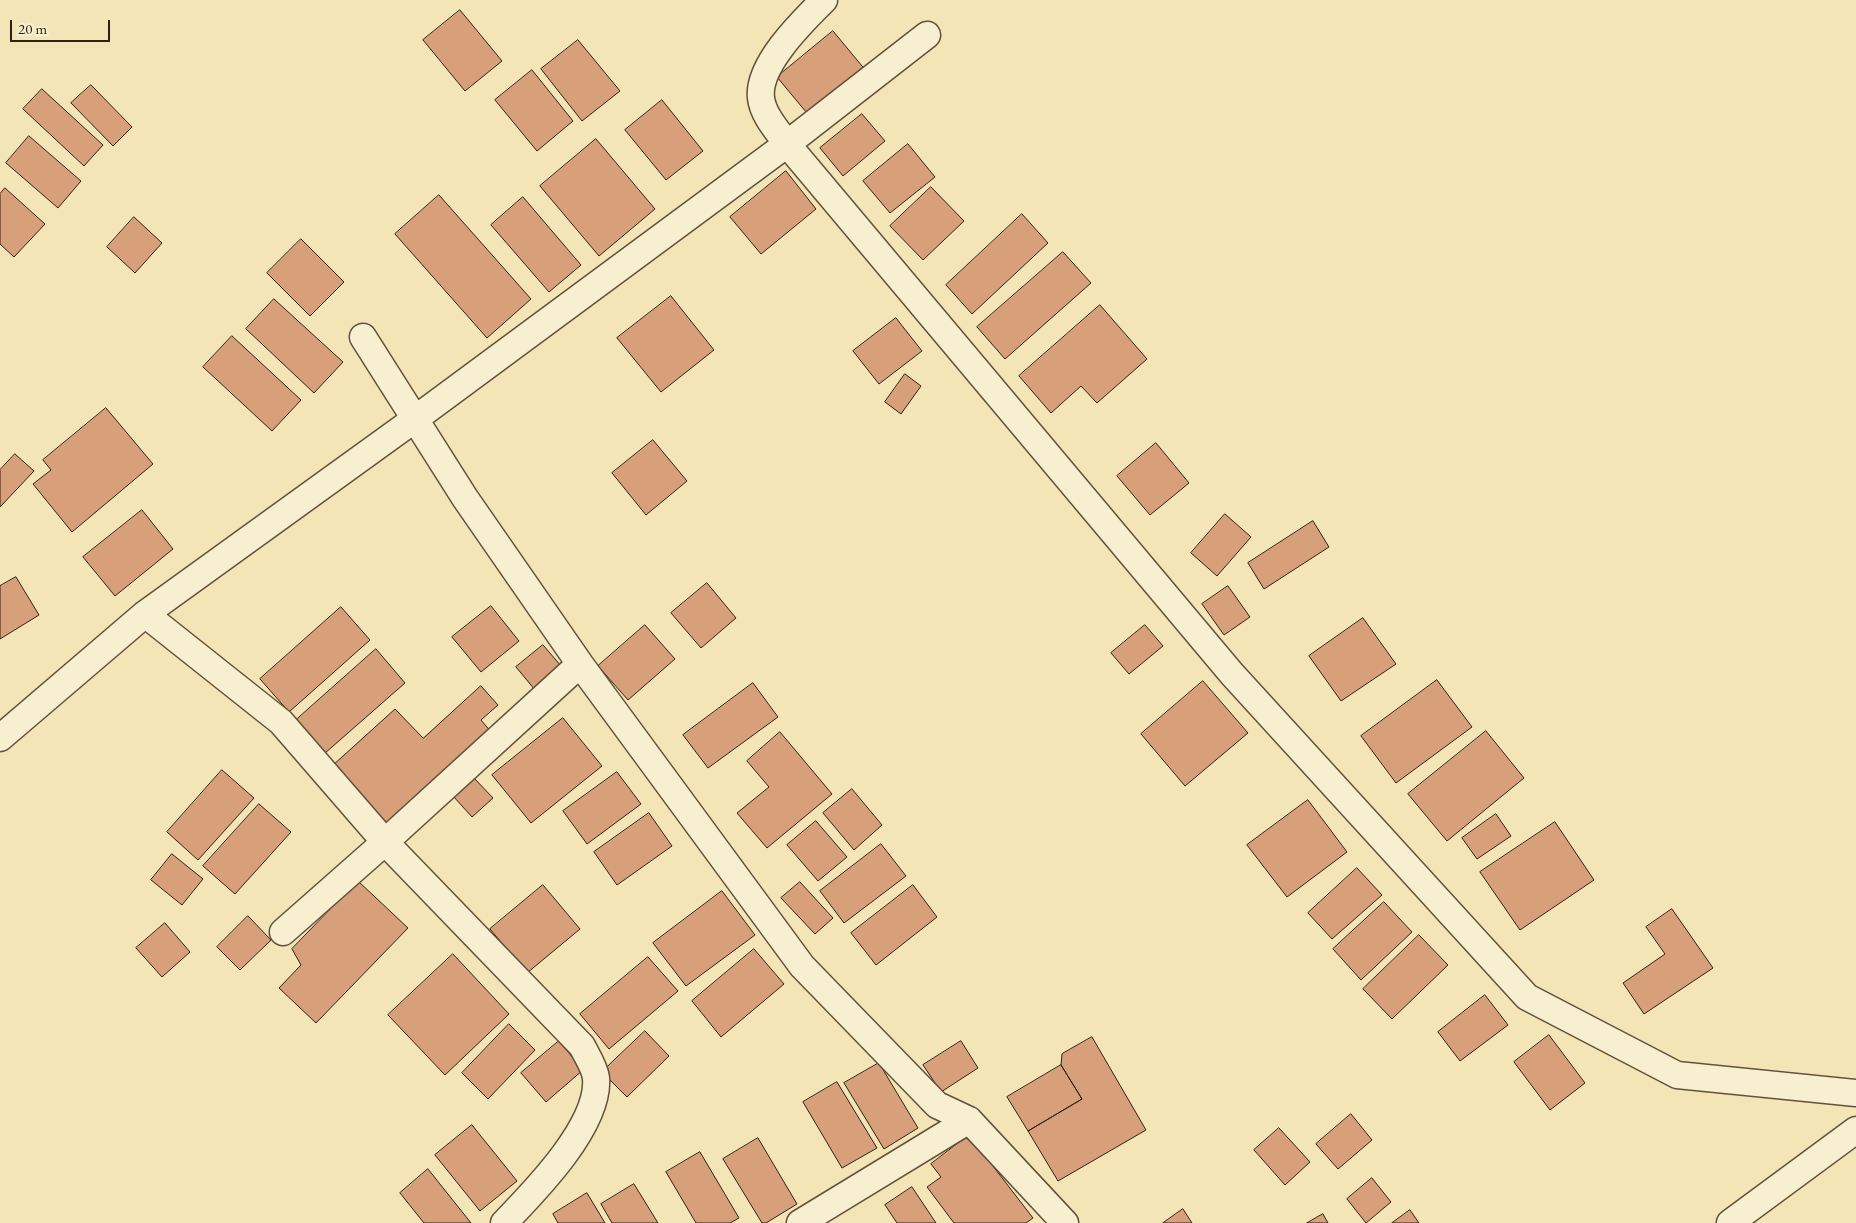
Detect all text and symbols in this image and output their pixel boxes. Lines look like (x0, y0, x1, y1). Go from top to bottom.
scale bar (12, 10, 112, 42)
text: 20 m (18, 19, 47, 38)

